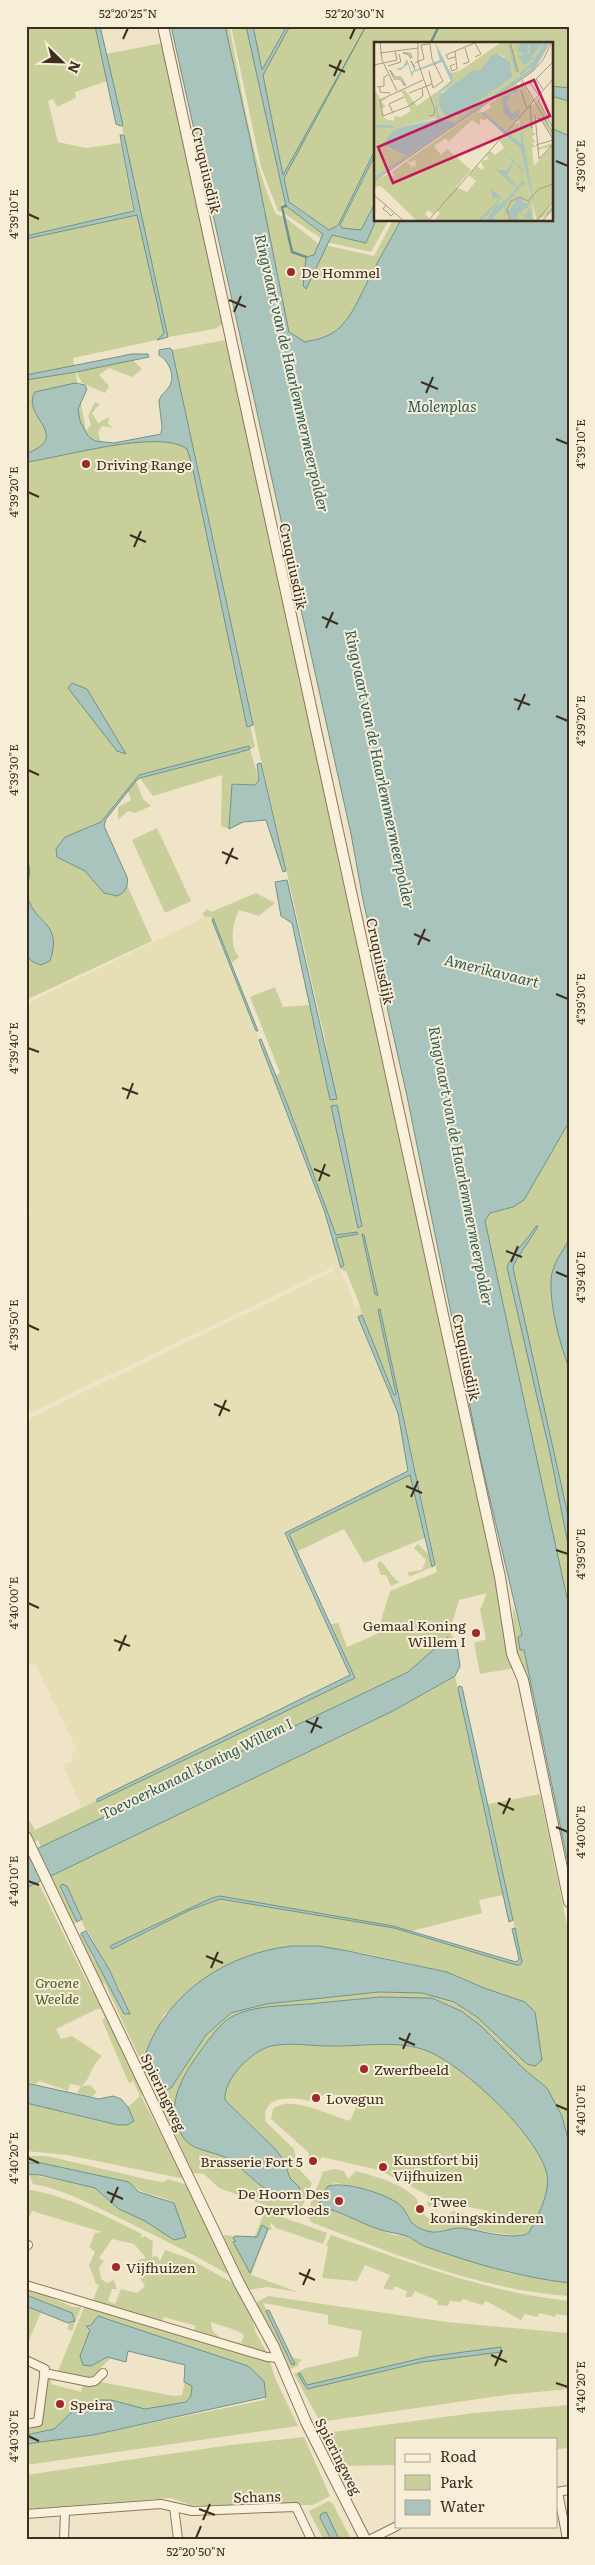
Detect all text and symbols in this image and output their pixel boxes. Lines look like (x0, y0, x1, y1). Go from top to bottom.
text: 52°20'25"N (99, 4, 157, 22)
text: 52°20'30"N (325, 4, 385, 22)
north arrow (38, 38, 88, 88)
inset map (374, 42, 552, 221)
text: N (63, 58, 86, 77)
street label: Cruquiusdijk (187, 125, 227, 216)
text: 4°39'00"E (571, 140, 589, 192)
text: 4°39'10"E (4, 189, 22, 239)
water label: Ringvaart van de Haarlemmermeerpolder (250, 231, 336, 515)
place label: De Hommel (301, 262, 380, 282)
marker: De Hommel (285, 266, 297, 278)
water label: Molenplas (407, 394, 477, 417)
text: 4°39'10"E (571, 419, 589, 469)
place label: Driving Range (96, 454, 192, 474)
marker: Driving Range (80, 458, 92, 470)
text: 4°39'20"E (4, 466, 22, 518)
street label: Cruquiusdijk (275, 521, 313, 612)
water label: Ringvaart van de Haarlemmermeerpolder (340, 627, 422, 911)
text: 4°39'20"E (571, 695, 589, 747)
text: 4°39'30"E (4, 744, 22, 796)
street label: Cruquiusdijk (362, 916, 400, 1007)
water label: Amerikavaart (442, 947, 542, 993)
text: 4°39'30"E (571, 973, 589, 1025)
text: 4°39'40"E (4, 1022, 22, 1074)
water label: Ringvaart van de Haarlemmermeerpolder (424, 1024, 501, 1308)
text: 4°39'40"E (571, 1251, 589, 1303)
text: 4°39'50"E (4, 1299, 22, 1351)
street label: Cruquiusdijk (448, 1312, 486, 1403)
text: 4°39'50"E (571, 1528, 589, 1580)
text: 4°40'00"E (4, 1576, 22, 1629)
place label: Gemaal Koning Willem I (363, 1615, 466, 1651)
marker: Gemaal Koning Willem I (470, 1627, 482, 1639)
water label: Toevoerkanaal Koning Willem I (96, 1711, 296, 1825)
text: 4°40'00"E (571, 1805, 589, 1858)
text: 4°40'10"E (4, 1855, 22, 1906)
park label: Groene Weelde (35, 1972, 80, 2008)
street label: Spieringweg (137, 2050, 191, 2134)
place label: Zwerfbeeld (374, 2059, 450, 2079)
marker: Zwerfbeeld (358, 2063, 370, 2075)
text: 4°40'10"E (571, 2084, 589, 2135)
place label: Lovegun (326, 2088, 384, 2108)
marker: Lovegun (310, 2092, 322, 2104)
text: 4°40'20"E (4, 2132, 22, 2184)
place label: Kunstfort bij Vijfhuizen (393, 2149, 479, 2185)
place label: Brasserie Fort 5 (200, 2151, 303, 2171)
marker: Brasserie Fort 5 (307, 2155, 319, 2167)
marker: Kunstfort bij Vijfhuizen (377, 2161, 389, 2173)
place label: De Hoorn Des Overvloeds (238, 2183, 329, 2219)
place label: Twee koningskinderen (430, 2191, 544, 2227)
marker: De Hoorn Des Overvloeds (333, 2195, 345, 2207)
marker: Twee koningskinderen (414, 2203, 426, 2215)
place label: Vijfhuizen (126, 2257, 196, 2277)
marker: Vijfhuizen (110, 2261, 122, 2273)
text: 4°40'20"E (571, 2361, 589, 2413)
place label: Speira (70, 2394, 114, 2414)
marker: Speira (54, 2398, 66, 2410)
text: 4°40'30"E (4, 2409, 22, 2462)
street label: Spieringweg (311, 2414, 367, 2498)
legend (395, 2438, 558, 2528)
text: Road (440, 2444, 476, 2467)
text: Park (440, 2470, 474, 2493)
street label: Schans (233, 2485, 281, 2507)
text: Water (440, 2494, 485, 2517)
text: 52°20'50"N (166, 2542, 226, 2560)

